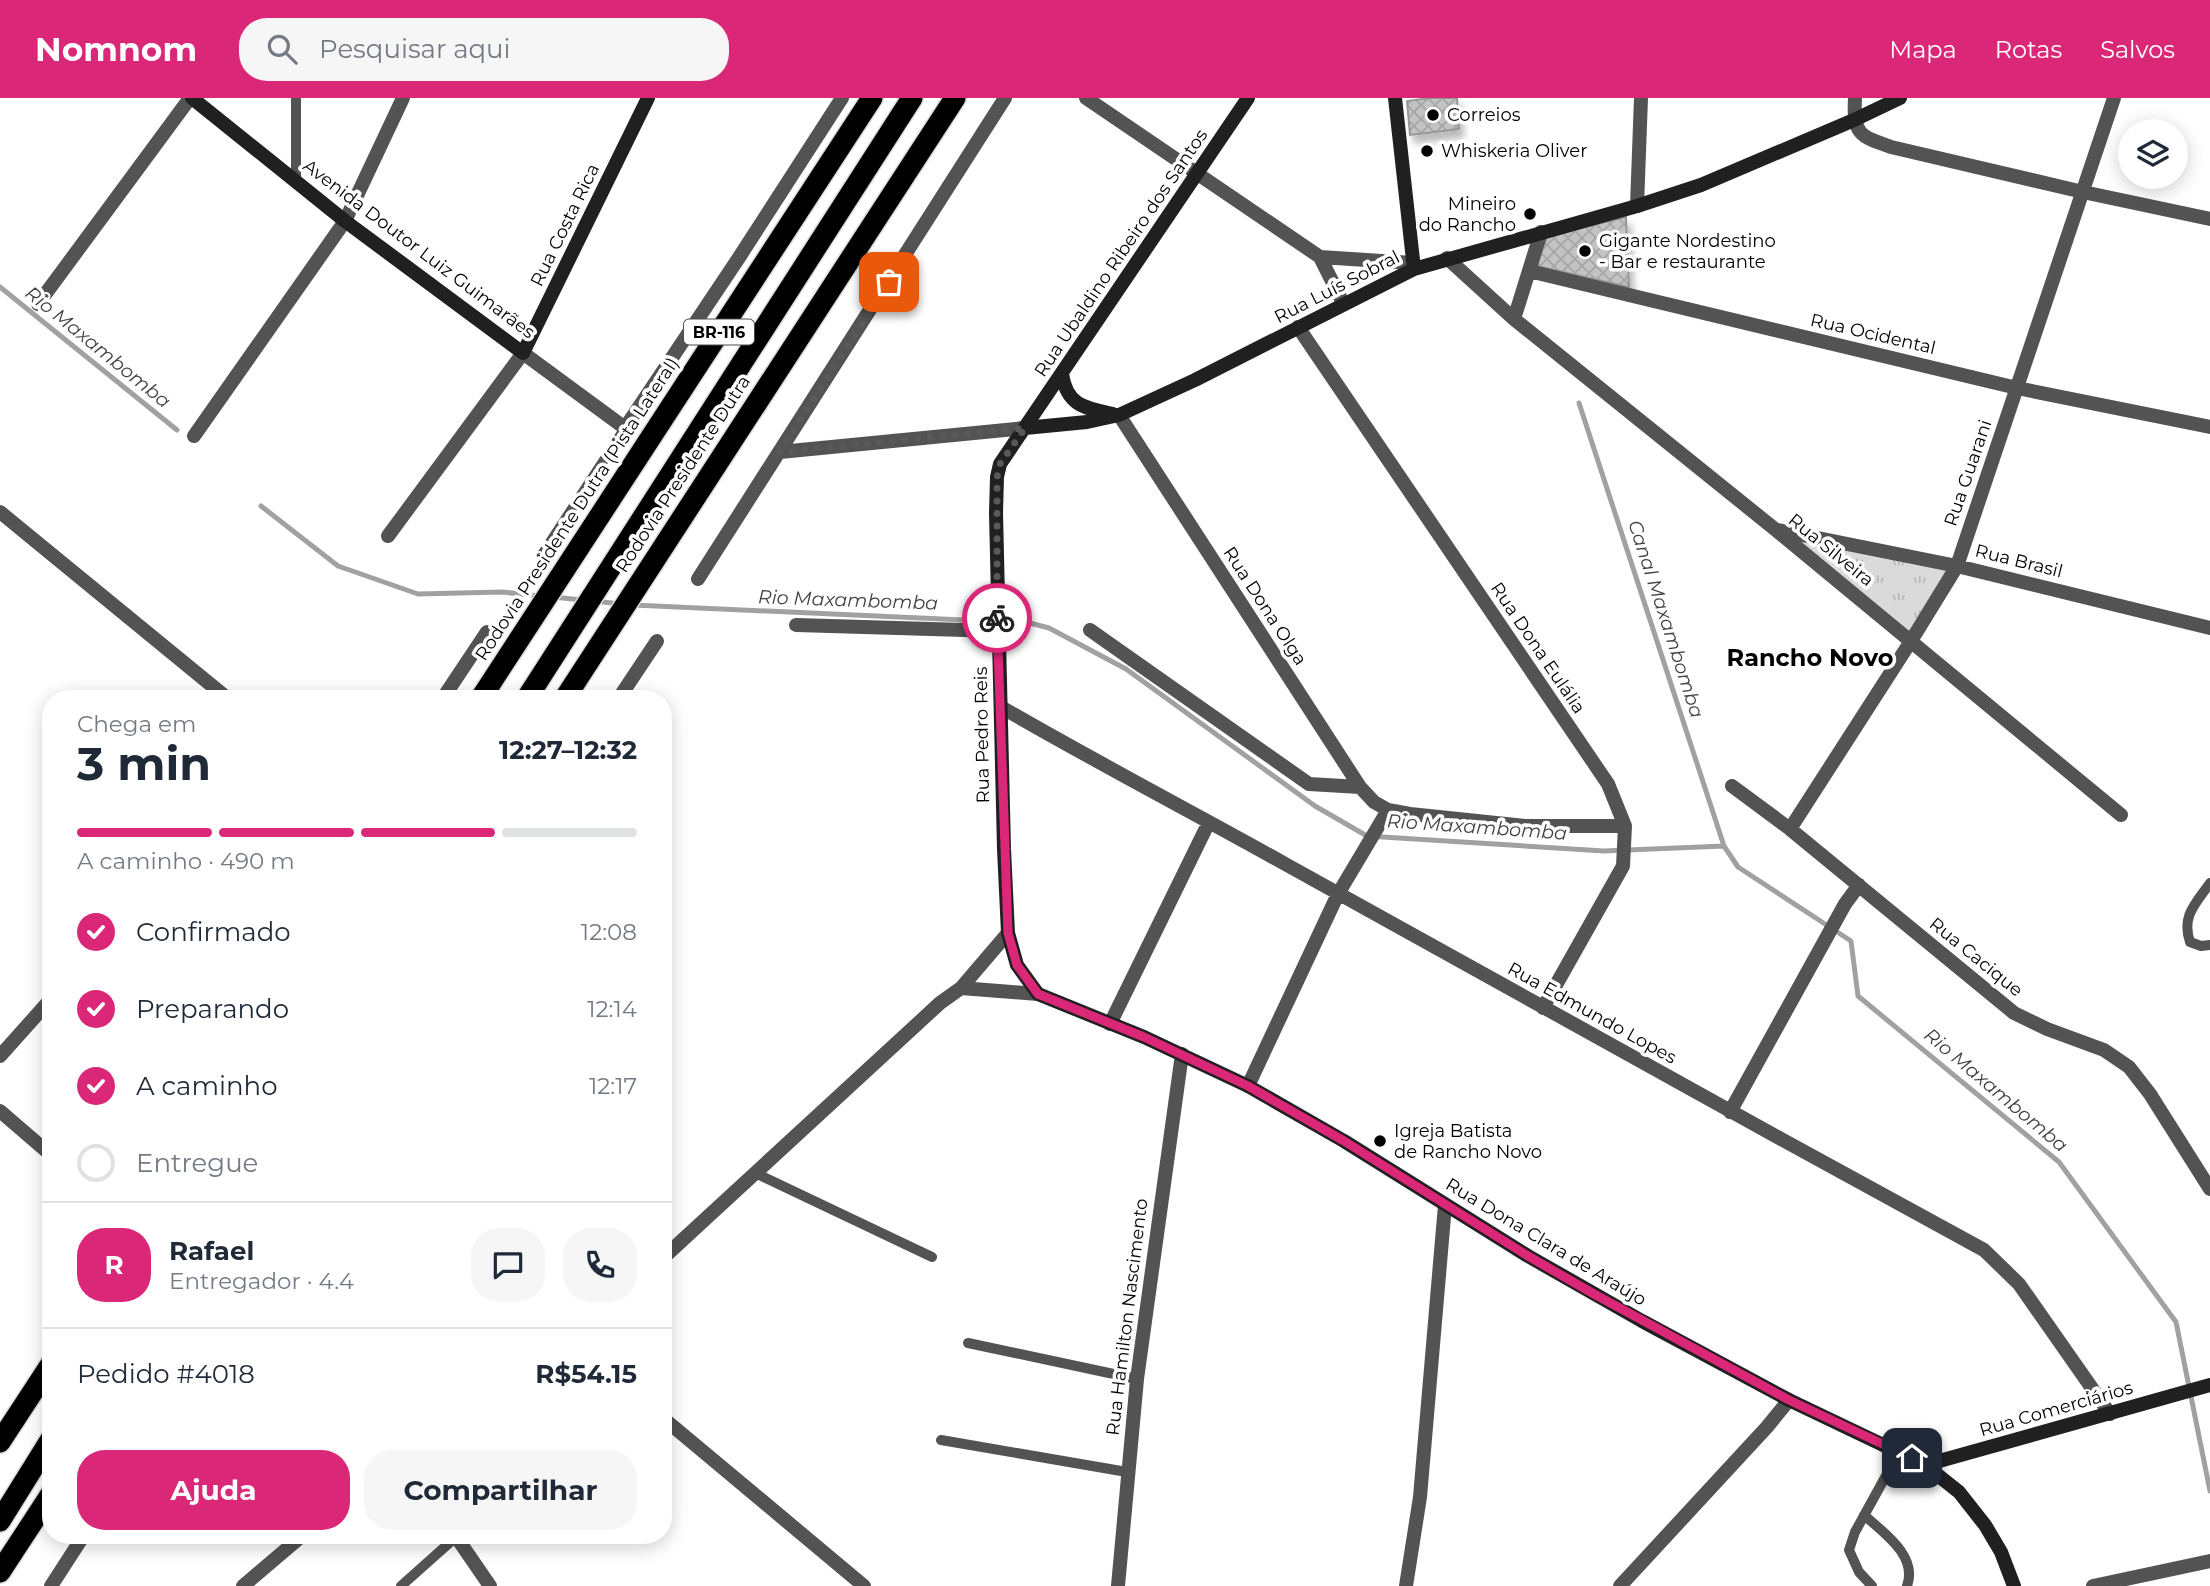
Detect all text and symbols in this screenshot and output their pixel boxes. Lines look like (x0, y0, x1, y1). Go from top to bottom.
search box (239, 18, 729, 81)
text: Nomnom (35, 29, 197, 69)
icon: search (263, 30, 301, 68)
text: Pesquisar aqui (319, 33, 511, 65)
text: Mapa (1889, 35, 1957, 64)
text: Rotas (1995, 35, 2062, 64)
text: Salvos (2100, 35, 2175, 64)
place label: Correios (1447, 104, 1521, 126)
marker: Correios (1425, 107, 1441, 123)
map controls (2118, 119, 2188, 189)
button: layers (2118, 119, 2188, 189)
street label: Rua Ubaldino Ribeiro dos Santos (1030, 125, 1212, 381)
place label: Whiskeria Oliver (1441, 140, 1587, 162)
marker: Whiskeria Oliver (1419, 143, 1435, 159)
street label: Avenida Doutor Luiz Guimarães (299, 155, 539, 343)
street label: Rua Costa Rica (526, 160, 604, 290)
place label: Mineiro do Rancho (1419, 193, 1516, 236)
marker: Mineiro do Rancho (1522, 206, 1538, 222)
place label: Gigante Nordestino - Bar e restaurante (1599, 230, 1776, 273)
marker: Gigante Nordestino - Bar e restaurante (1577, 243, 1593, 259)
street label: Rua Luís Sobral (1271, 246, 1403, 328)
pin (859, 252, 919, 312)
icon: bag (870, 263, 908, 301)
water label: Rio Maxambomba (21, 281, 175, 413)
street label: Rua Ocidental (1808, 309, 1938, 359)
road number: BR-116 (684, 320, 754, 344)
street label: Rodovia Presidente Dutra (Pista Lateral) (471, 353, 683, 665)
street label: Rodovia Presidente Dutra (611, 371, 755, 577)
street label: Rua Guarani (1939, 417, 1997, 529)
street label: Rua Silveira (1784, 509, 1878, 591)
water label: Canal Maxambomba (1623, 517, 1709, 721)
street label: Rua Brasil (1973, 539, 2065, 583)
street label: Rua Dona Olga (1218, 543, 1312, 669)
street label: Rua Dona Eulália (1486, 578, 1590, 718)
courier (962, 583, 1032, 653)
water label: Rio Maxambomba (757, 585, 939, 615)
icon: bike (978, 599, 1016, 637)
district label: Rancho Novo (1727, 643, 1893, 672)
street label: Rua Pedro Reis (970, 666, 994, 804)
text: Chega em (77, 710, 196, 738)
text: 12:27–12:32 (499, 734, 637, 766)
text: 3 min (77, 735, 211, 792)
water label: Rio Maxambomba (1386, 809, 1568, 845)
text: A caminho · 490 m (77, 847, 295, 875)
icon: check (77, 913, 115, 951)
street label: Rua Cacique (1925, 913, 2027, 1001)
text: Confirmado (136, 916, 291, 948)
text: 12:08 (581, 918, 637, 946)
street label: Rua Edmundo Lopes (1504, 957, 1680, 1069)
icon: check (77, 990, 115, 1028)
text: Preparando (136, 993, 289, 1025)
text: 12:14 (587, 995, 637, 1023)
water label: Rio Maxambomba (1920, 1023, 2073, 1157)
icon: check (77, 1067, 115, 1105)
text: A caminho (136, 1070, 277, 1102)
text: 12:17 (589, 1072, 637, 1100)
place label: Igreja Batista de Rancho Novo (1394, 1120, 1542, 1163)
marker: Igreja Batista de Rancho Novo (1372, 1133, 1388, 1149)
text: Entregue (136, 1147, 258, 1179)
street label: Rua Dona Clara de Araújo (1442, 1173, 1650, 1311)
street label: Rua Hamilton Nascimento (1102, 1197, 1152, 1437)
button: chat (471, 1228, 545, 1302)
button: phone (563, 1228, 637, 1302)
text: Rafael (169, 1235, 254, 1267)
text: R (104, 1249, 124, 1281)
text: Entregador · 4.4 (169, 1267, 354, 1295)
text: Pedido #4018 (77, 1358, 255, 1390)
text: R$54.15 (535, 1358, 637, 1390)
street label: Rua Comerciários (1977, 1377, 2135, 1441)
pin (1882, 1428, 1942, 1488)
icon: home (1893, 1439, 1931, 1477)
button: Ajuda (77, 1450, 350, 1530)
button: Compartilhar (364, 1450, 637, 1530)

